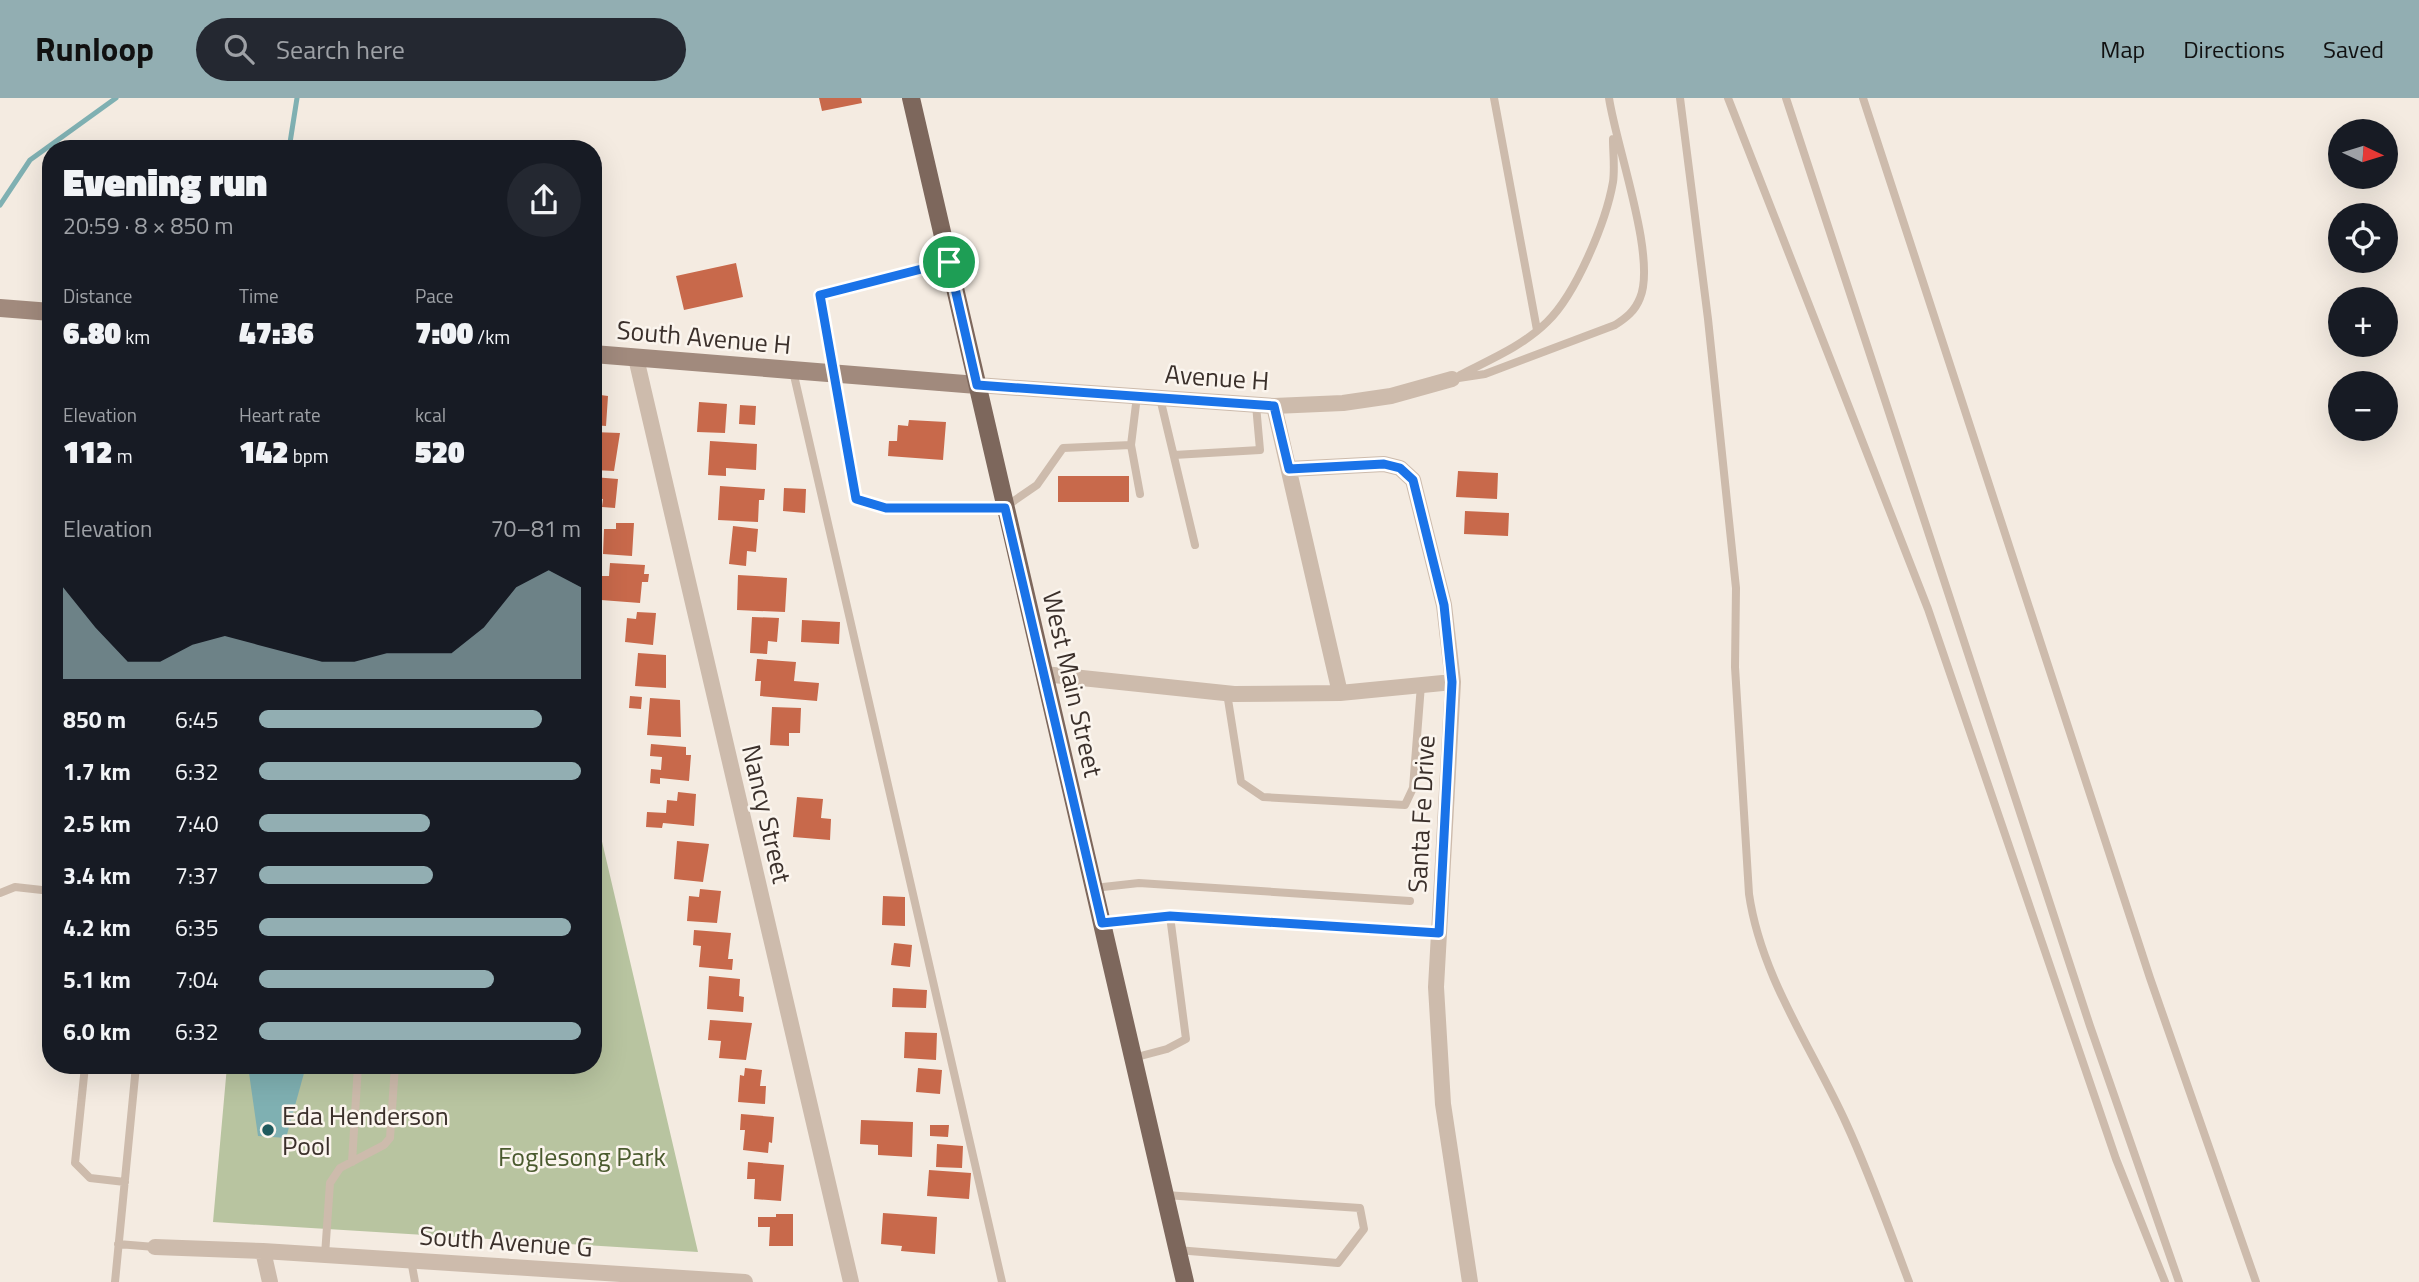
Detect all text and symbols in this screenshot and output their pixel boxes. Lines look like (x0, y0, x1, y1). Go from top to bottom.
search box (196, 18, 686, 81)
text: Runloop (35, 24, 154, 74)
icon: search (220, 30, 258, 68)
text: Search here (276, 30, 405, 69)
text: Map (2100, 31, 2145, 67)
text: Directions (2183, 31, 2285, 67)
text: Saved (2323, 31, 2384, 67)
north arrow (2328, 119, 2398, 189)
map controls (2328, 119, 2398, 441)
text: Evening run (63, 153, 267, 211)
button: share (507, 163, 581, 237)
button: locate (2328, 203, 2398, 273)
text: 20:59 · 8 × 850 m (63, 208, 233, 243)
pin (919, 232, 979, 292)
icon: arrive (930, 243, 968, 281)
text: Distance (63, 281, 132, 310)
text: Time (239, 281, 279, 310)
text: Pace (415, 281, 453, 310)
button: + (2328, 287, 2398, 357)
text: 6.80 (63, 310, 121, 356)
text: 47:36 (239, 310, 314, 356)
text: 7:00 (415, 310, 473, 356)
street label: South Avenue H (615, 310, 793, 364)
text: km (121, 322, 150, 351)
text: /km (473, 322, 510, 351)
street label: Avenue H (1163, 354, 1271, 400)
button: − (2328, 371, 2398, 441)
text: Elevation (63, 400, 137, 429)
text: Heart rate (239, 400, 321, 429)
text: kcal (415, 400, 446, 429)
text: 112 (63, 429, 113, 475)
text: 142 (239, 429, 289, 475)
text: 520 (415, 429, 465, 475)
text: m (113, 441, 133, 470)
text: bpm (289, 441, 329, 470)
text: Elevation (63, 511, 152, 546)
text: 70–81 m (491, 511, 581, 546)
street label: West Main Street (1033, 587, 1113, 781)
text: 850 m (63, 702, 126, 737)
text: 6:45 (175, 702, 219, 737)
street label: Santa Fe Drive (1397, 734, 1445, 894)
street label: Nancy Street (732, 741, 802, 887)
text: 1.7 km (63, 754, 131, 789)
text: 6:32 (175, 754, 219, 789)
text: 2.5 km (63, 806, 131, 841)
text: 7:40 (175, 806, 219, 841)
text: 3.4 km (63, 858, 131, 893)
text: 7:37 (175, 858, 219, 893)
text: 4.2 km (63, 910, 131, 945)
text: 6:35 (175, 910, 219, 945)
text: 5.1 km (63, 962, 131, 997)
text: 7:04 (175, 962, 219, 997)
text: 6.0 km (63, 1014, 131, 1049)
text: 6:32 (175, 1014, 219, 1049)
place label: Eda Henderson Pool (282, 1096, 449, 1165)
marker: Eda Henderson Pool (260, 1122, 276, 1138)
park label: Foglesong Park (498, 1137, 666, 1176)
street label: South Avenue G (418, 1215, 594, 1267)

